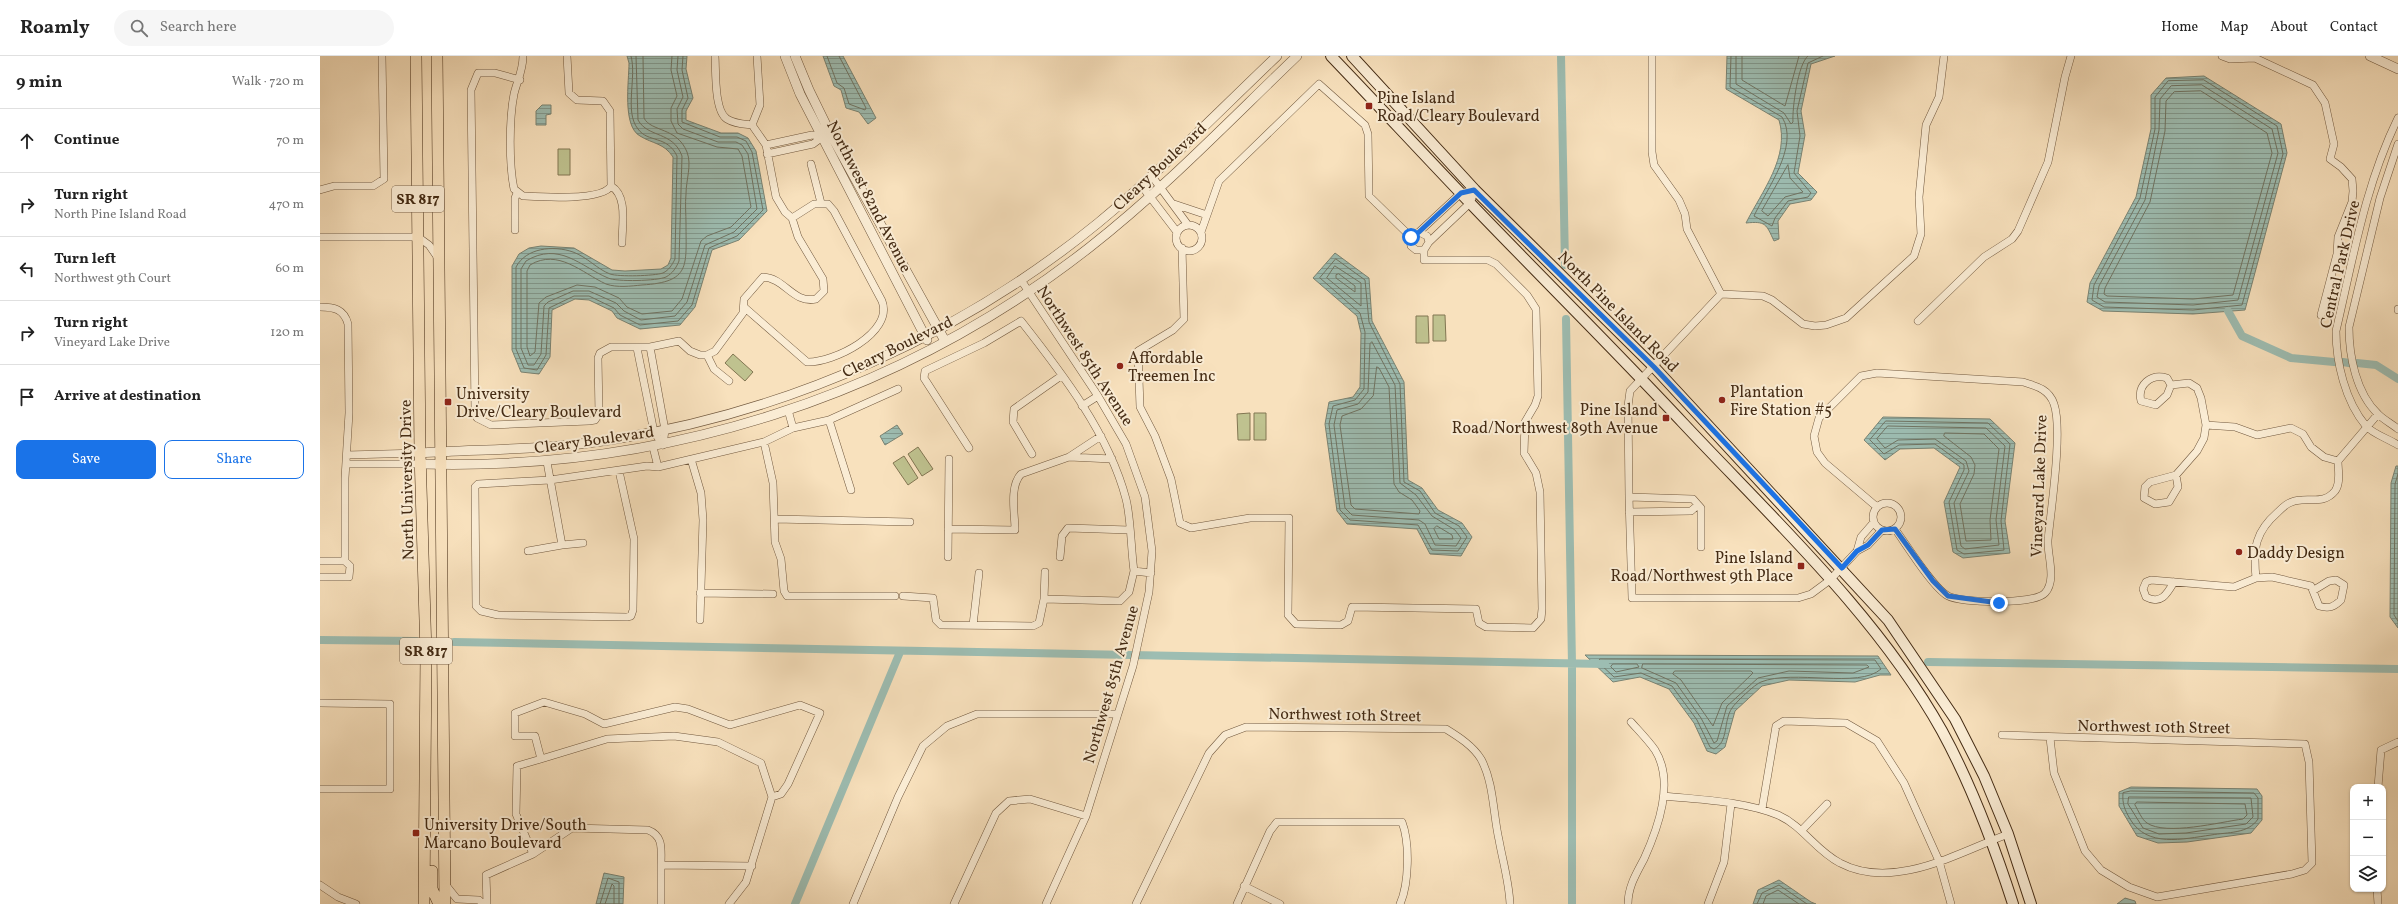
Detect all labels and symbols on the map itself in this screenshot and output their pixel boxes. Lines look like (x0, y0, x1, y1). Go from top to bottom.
place label: Pine Island Road/Cleary Boulevard (1377, 88, 1540, 128)
marker: Pine Island Road/Cleary Boulevard (1364, 101, 1374, 111)
street label: Northwest 82nd Avenue (820, 117, 916, 277)
street label: Cleary Boulevard (1109, 118, 1212, 217)
road number: SR 817 (392, 186, 444, 212)
street label: Central Park Drive (2316, 198, 2366, 331)
route start (1402, 228, 1420, 246)
street label: North Pine Island Road (1552, 247, 1683, 378)
street label: Northwest 85th Avenue (1031, 282, 1138, 431)
street label: Cleary Boulevard (839, 311, 957, 384)
place label: Affordable Treemen Inc (1128, 348, 1215, 388)
marker: Affordable Treemen Inc (1115, 361, 1125, 371)
place label: Plantation Fire Station #5 (1730, 382, 1832, 422)
place label: University Drive/Cleary Boulevard (456, 384, 622, 424)
marker: Plantation Fire Station #5 (1717, 395, 1727, 405)
marker: University Drive/Cleary Boulevard (443, 397, 453, 407)
street label: North University Drive (396, 399, 420, 561)
place label: Pine Island Road/Northwest 89th Avenue (1452, 400, 1658, 440)
marker: Pine Island Road/Northwest 89th Avenue (1661, 413, 1671, 423)
street label: Vineyard Lake Drive (2027, 414, 2053, 558)
street label: Cleary Boulevard (533, 422, 656, 460)
place label: Daddy Design (2247, 543, 2345, 565)
marker: Daddy Design (2234, 547, 2244, 557)
place label: Pine Island Road/Northwest 9th Place (1611, 548, 1793, 588)
marker: Pine Island Road/Northwest 9th Place (1796, 561, 1806, 571)
route end (1990, 594, 2008, 612)
street label: Northwest 85th Avenue (1079, 603, 1145, 766)
road number: SR 817 (400, 638, 452, 664)
street label: Northwest 10th Street (1268, 704, 1422, 728)
street label: Northwest 10th Street (2077, 716, 2231, 740)
place label: University Drive/South Marcano Boulevard (424, 815, 587, 855)
marker: University Drive/South Marcano Boulevard (411, 828, 421, 838)

